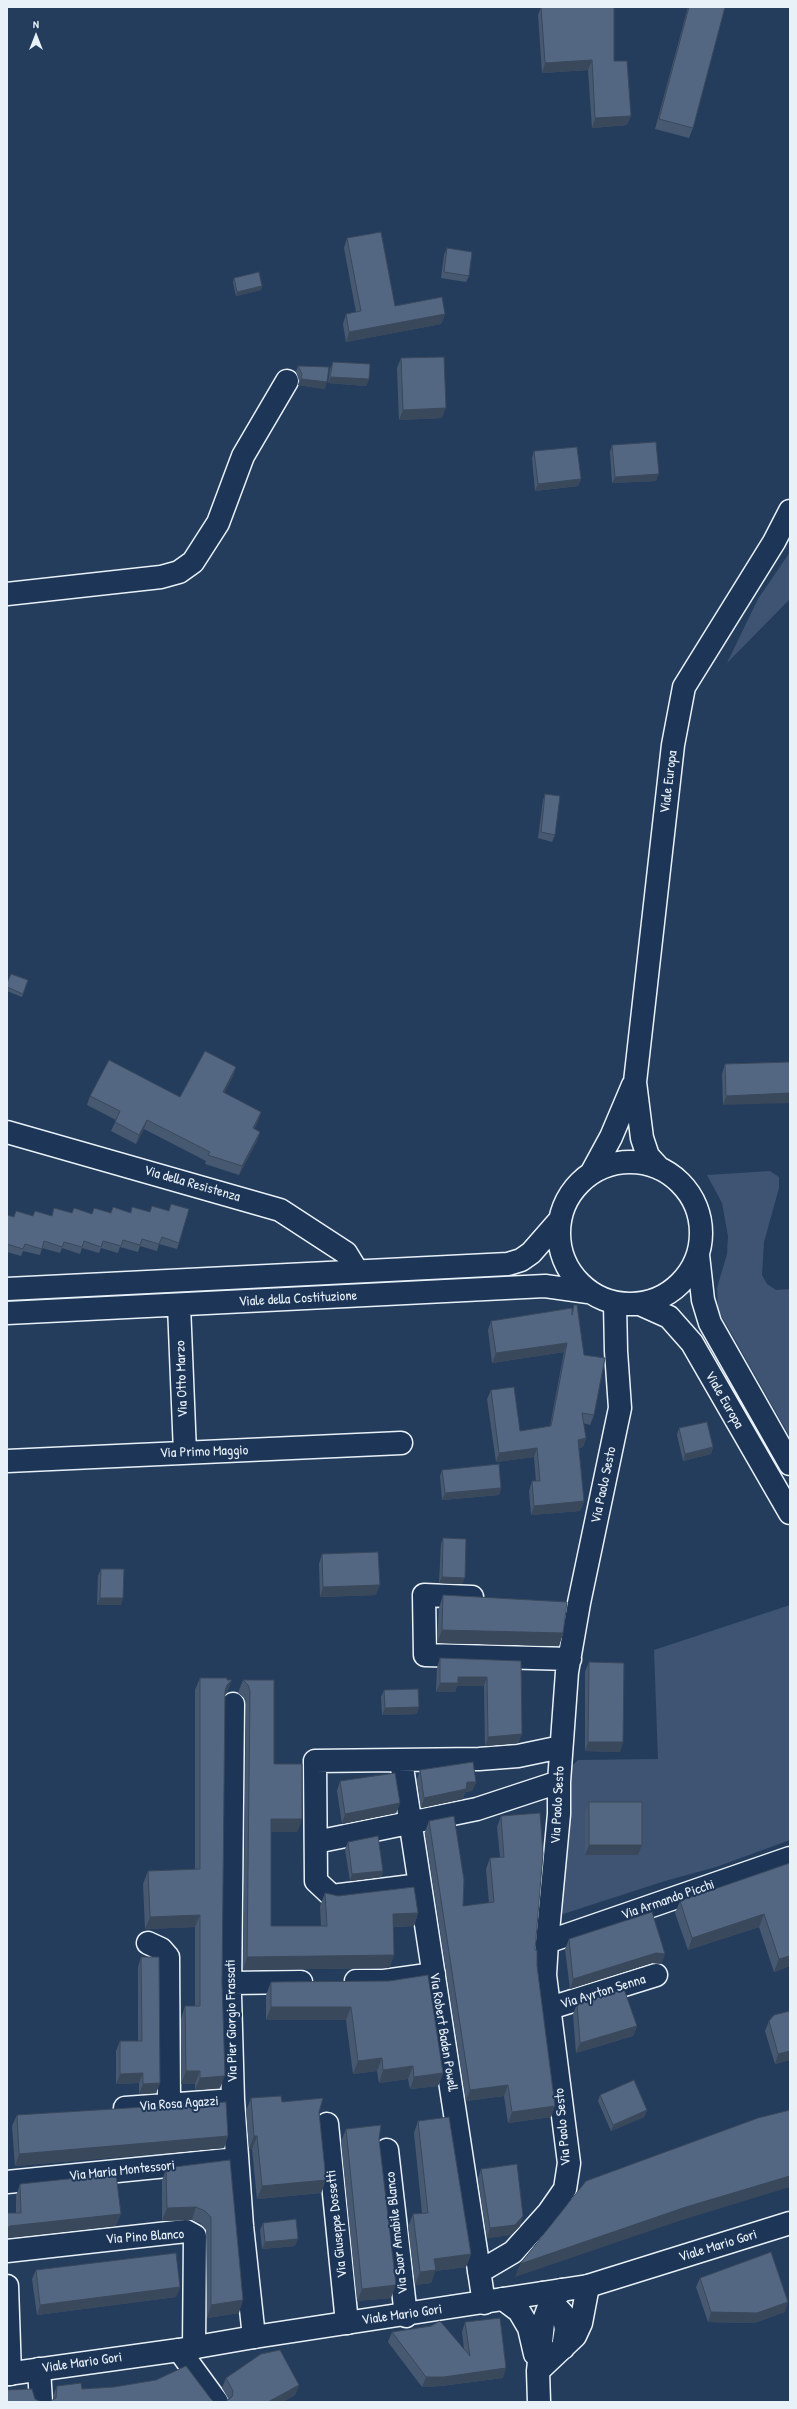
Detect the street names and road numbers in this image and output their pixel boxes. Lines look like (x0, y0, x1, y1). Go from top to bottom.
street label: Viale Europa (657, 750, 681, 814)
street label: Via della Resistenza (142, 1162, 242, 1206)
street label: Viale della Costituzione (238, 1288, 358, 1310)
street label: Via Otto Marzo (172, 1340, 192, 1418)
street label: Viale Europa (701, 1368, 747, 1432)
street label: Via Primo Maggio (160, 1442, 248, 1462)
street label: Via Paolo Sesto (588, 1445, 620, 1525)
street label: Via Paolo Sesto (548, 1766, 568, 1844)
street label: Via Armando Picchi (619, 1876, 717, 1924)
street label: Via Pier Giorgio Frassati (223, 1959, 241, 2083)
street label: Via Robert Baden Powell (425, 1971, 461, 2093)
street label: Via Ayrton Senna (558, 1971, 648, 2013)
street label: Via Paolo Sesto (551, 2087, 575, 2167)
street label: Via Rosa Agazzi (139, 2093, 219, 2115)
street label: Via Maria Montessori (68, 2157, 176, 2185)
street label: Via Giuseppe Dossetti (323, 2169, 351, 2279)
street label: Via Suor Amabile Blanco (382, 2171, 412, 2295)
street label: Via Pino Blanco (105, 2226, 185, 2248)
street label: Viale Mario Gori (677, 2226, 759, 2266)
street label: Viale Mario Gori (361, 2301, 443, 2329)
street label: Viale Mario Gori (41, 2349, 123, 2377)

